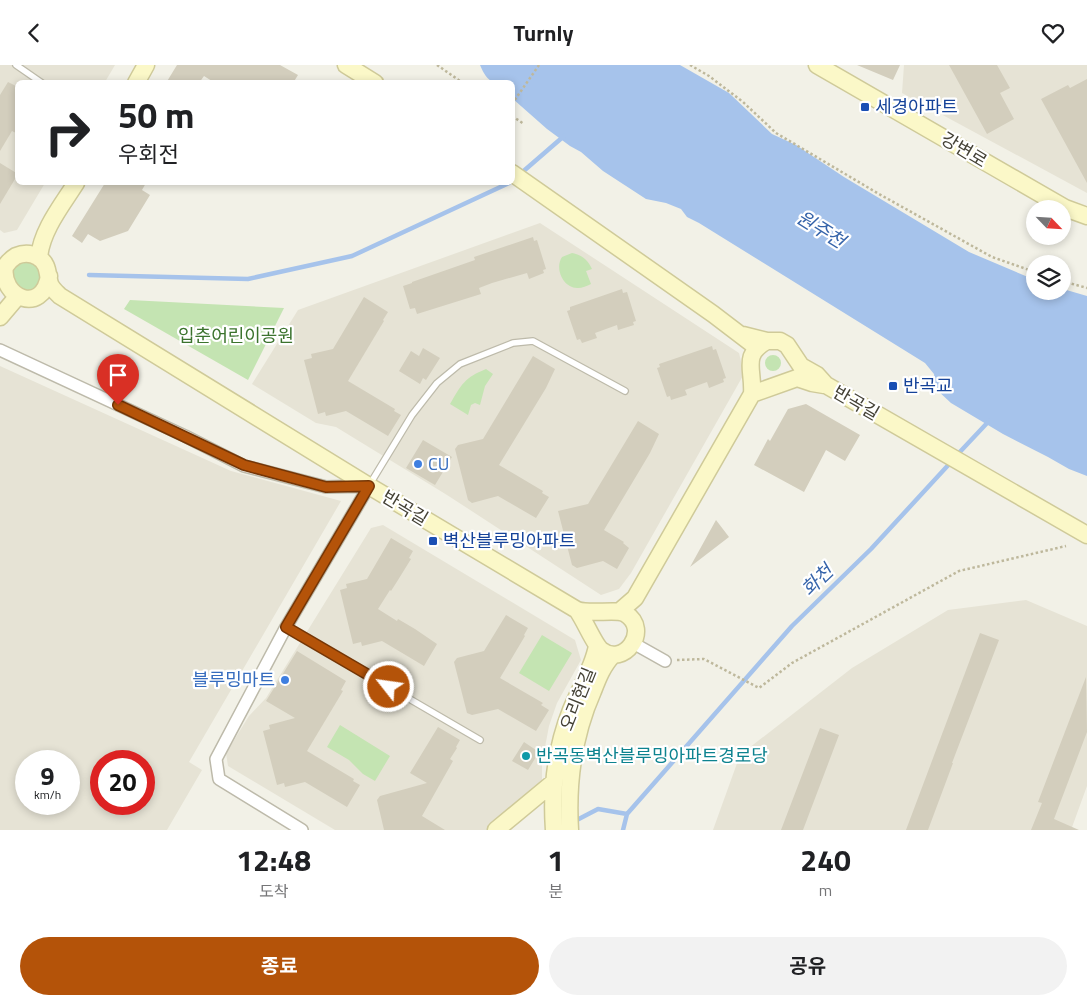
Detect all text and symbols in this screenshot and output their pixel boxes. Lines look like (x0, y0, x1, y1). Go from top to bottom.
text: Turnly (514, 16, 573, 50)
icon: back (20, 19, 48, 47)
icon: heart (1039, 19, 1067, 47)
text: 50 m (118, 88, 194, 142)
place label: 세경아파트 (875, 93, 958, 120)
icon: right (35, 100, 100, 165)
marker: 세경아파트 (859, 101, 871, 113)
street label: 강변로 (936, 125, 993, 174)
text: 우회전 (118, 137, 179, 171)
north arrow (1026, 200, 1071, 245)
map controls (1026, 200, 1071, 300)
water label: 원주천 (791, 202, 852, 256)
button: layers (1026, 255, 1071, 300)
park label: 입춘어린이공원 (178, 322, 294, 349)
pin (97, 354, 139, 405)
icon: arrive (104, 361, 132, 389)
place label: 반곡교 (903, 372, 953, 399)
street label: 반곡길 (828, 378, 885, 427)
marker: 반곡교 (887, 380, 899, 392)
place label: CU (428, 450, 449, 477)
marker: CU (412, 458, 424, 470)
street label: 반곡길 (377, 483, 434, 532)
place label: 벽산블루밍아파트 (443, 527, 575, 554)
marker: 벽산블루밍아파트 (427, 535, 439, 547)
water label: 화천 (794, 556, 840, 602)
position arrow (362, 660, 414, 712)
street label: 오리현길 (553, 663, 602, 735)
place label: 블루밍마트 (192, 666, 275, 693)
marker: 블루밍마트 (279, 674, 291, 686)
place label: 반곡동벽산블루밍아파트경로당 (536, 742, 768, 769)
speed limit sign: 20 (90, 750, 155, 815)
marker: 반곡동벽산블루밍아파트경로당 (520, 750, 532, 762)
text: 9 (40, 757, 55, 795)
text: km/h (34, 785, 61, 804)
text: 12:48 (236, 837, 311, 883)
text: 1 (547, 837, 564, 883)
text: 240 (800, 837, 851, 883)
text: m (819, 878, 832, 902)
text: 도착 (259, 879, 288, 903)
text: 분 (548, 879, 563, 903)
button: 종료 (20, 937, 539, 995)
button: 공유 (549, 937, 1067, 995)

